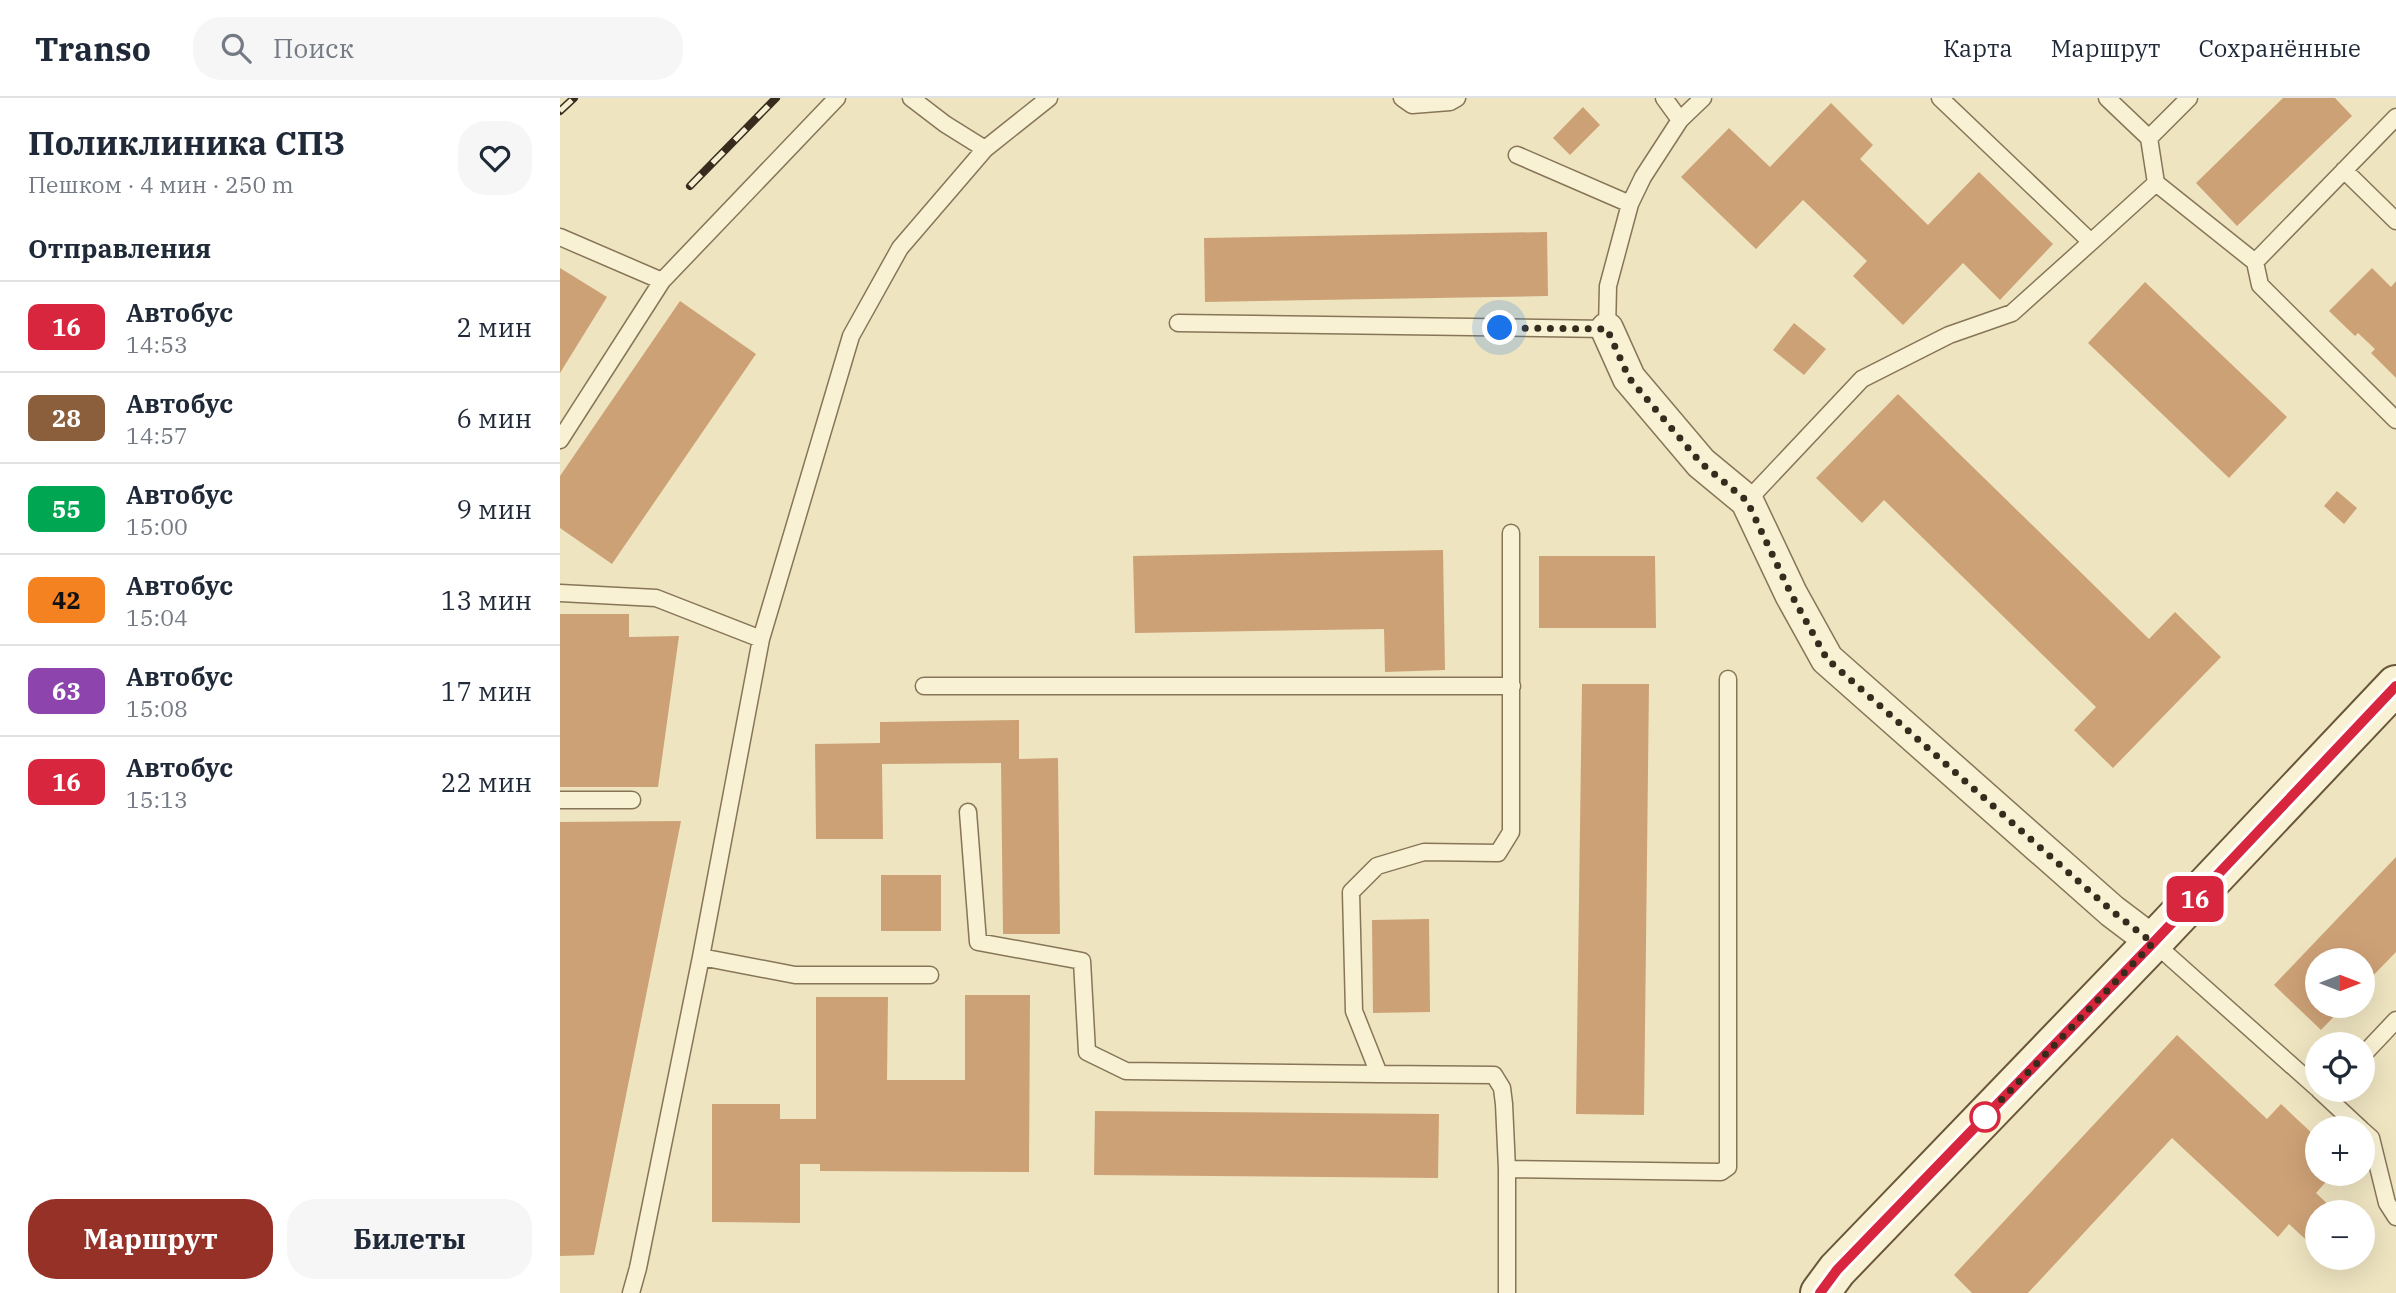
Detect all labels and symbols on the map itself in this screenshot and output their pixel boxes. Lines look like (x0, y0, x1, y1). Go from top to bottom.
your location (1482, 310, 1517, 345)
line badge: 16 (2164, 876, 2226, 922)
north arrow (2305, 948, 2375, 1018)
unlabelled marker (1970, 1102, 2000, 1132)

